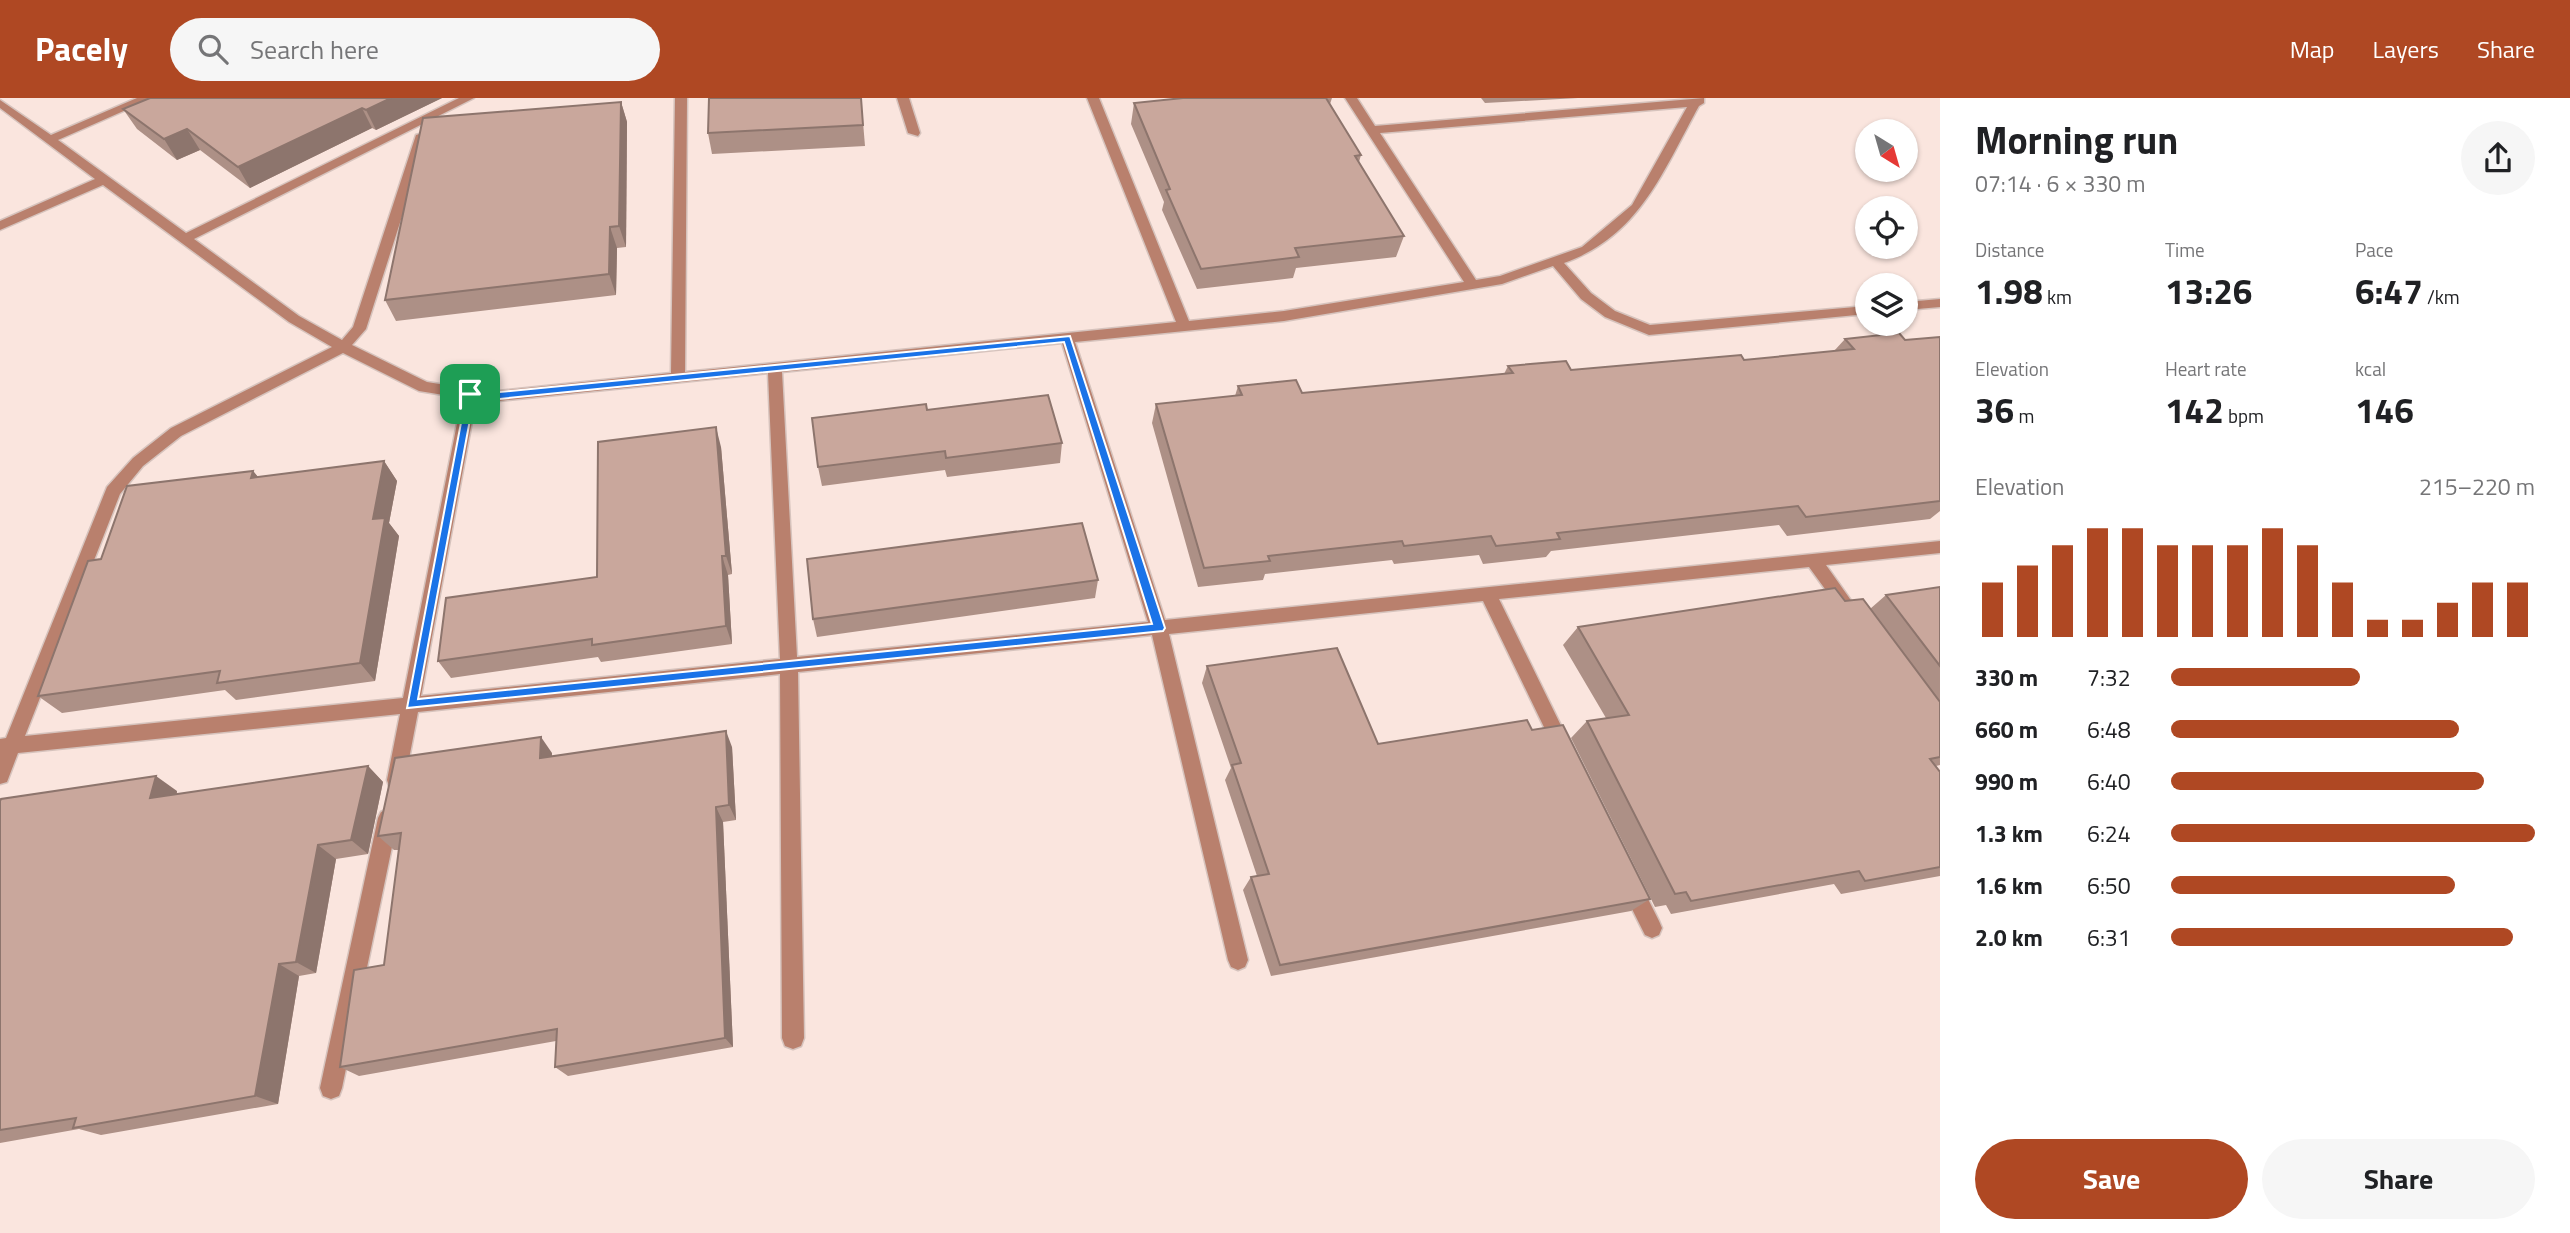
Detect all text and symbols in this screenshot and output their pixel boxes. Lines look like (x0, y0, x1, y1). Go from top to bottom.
search box (170, 18, 660, 81)
text: Pacely (35, 24, 128, 74)
icon: search (194, 30, 232, 68)
text: Search here (250, 30, 379, 69)
text: Map (2290, 31, 2335, 67)
text: Layers (2373, 31, 2439, 67)
text: Share (2477, 31, 2535, 67)
text: Morning run (1975, 111, 2178, 169)
north arrow (1855, 119, 1918, 182)
map controls (1855, 119, 1918, 336)
button: share (2461, 121, 2535, 195)
text: 07:14 · 6 × 330 m (1975, 166, 2145, 201)
button: locate (1855, 196, 1918, 259)
text: Distance (1975, 235, 2044, 264)
text: Time (2165, 235, 2205, 264)
text: Pace (2355, 235, 2393, 264)
text: 1.98 (1975, 264, 2043, 318)
text: 13:26 (2165, 264, 2252, 318)
text: 6:47 (2355, 264, 2423, 318)
button: layers (1855, 273, 1918, 336)
text: km (2043, 282, 2072, 311)
text: /km (2423, 282, 2460, 311)
text: Elevation (1975, 354, 2049, 383)
text: Heart rate (2165, 354, 2247, 383)
text: kcal (2355, 354, 2386, 383)
pin (440, 364, 500, 424)
icon: arrive (451, 375, 489, 413)
text: 36 (1975, 383, 2014, 437)
text: 142 (2165, 383, 2224, 437)
text: 146 (2355, 383, 2414, 437)
text: m (2014, 401, 2034, 430)
text: bpm (2224, 401, 2264, 430)
text: Elevation (1975, 469, 2064, 504)
text: 215–220 m (2419, 469, 2535, 504)
text: 330 m (1975, 660, 2038, 695)
text: 7:32 (2087, 660, 2131, 695)
text: 660 m (1975, 712, 2038, 747)
text: 6:48 (2087, 712, 2131, 747)
text: 990 m (1975, 764, 2038, 799)
text: 6:40 (2087, 764, 2131, 799)
text: 1.3 km (1975, 816, 2043, 851)
text: 6:24 (2087, 816, 2131, 851)
text: 1.6 km (1975, 868, 2043, 903)
text: 6:50 (2087, 868, 2131, 903)
text: 2.0 km (1975, 920, 2043, 955)
text: 6:31 (2087, 920, 2131, 955)
button: Save (1975, 1139, 2248, 1219)
button: Share (2262, 1139, 2535, 1219)

